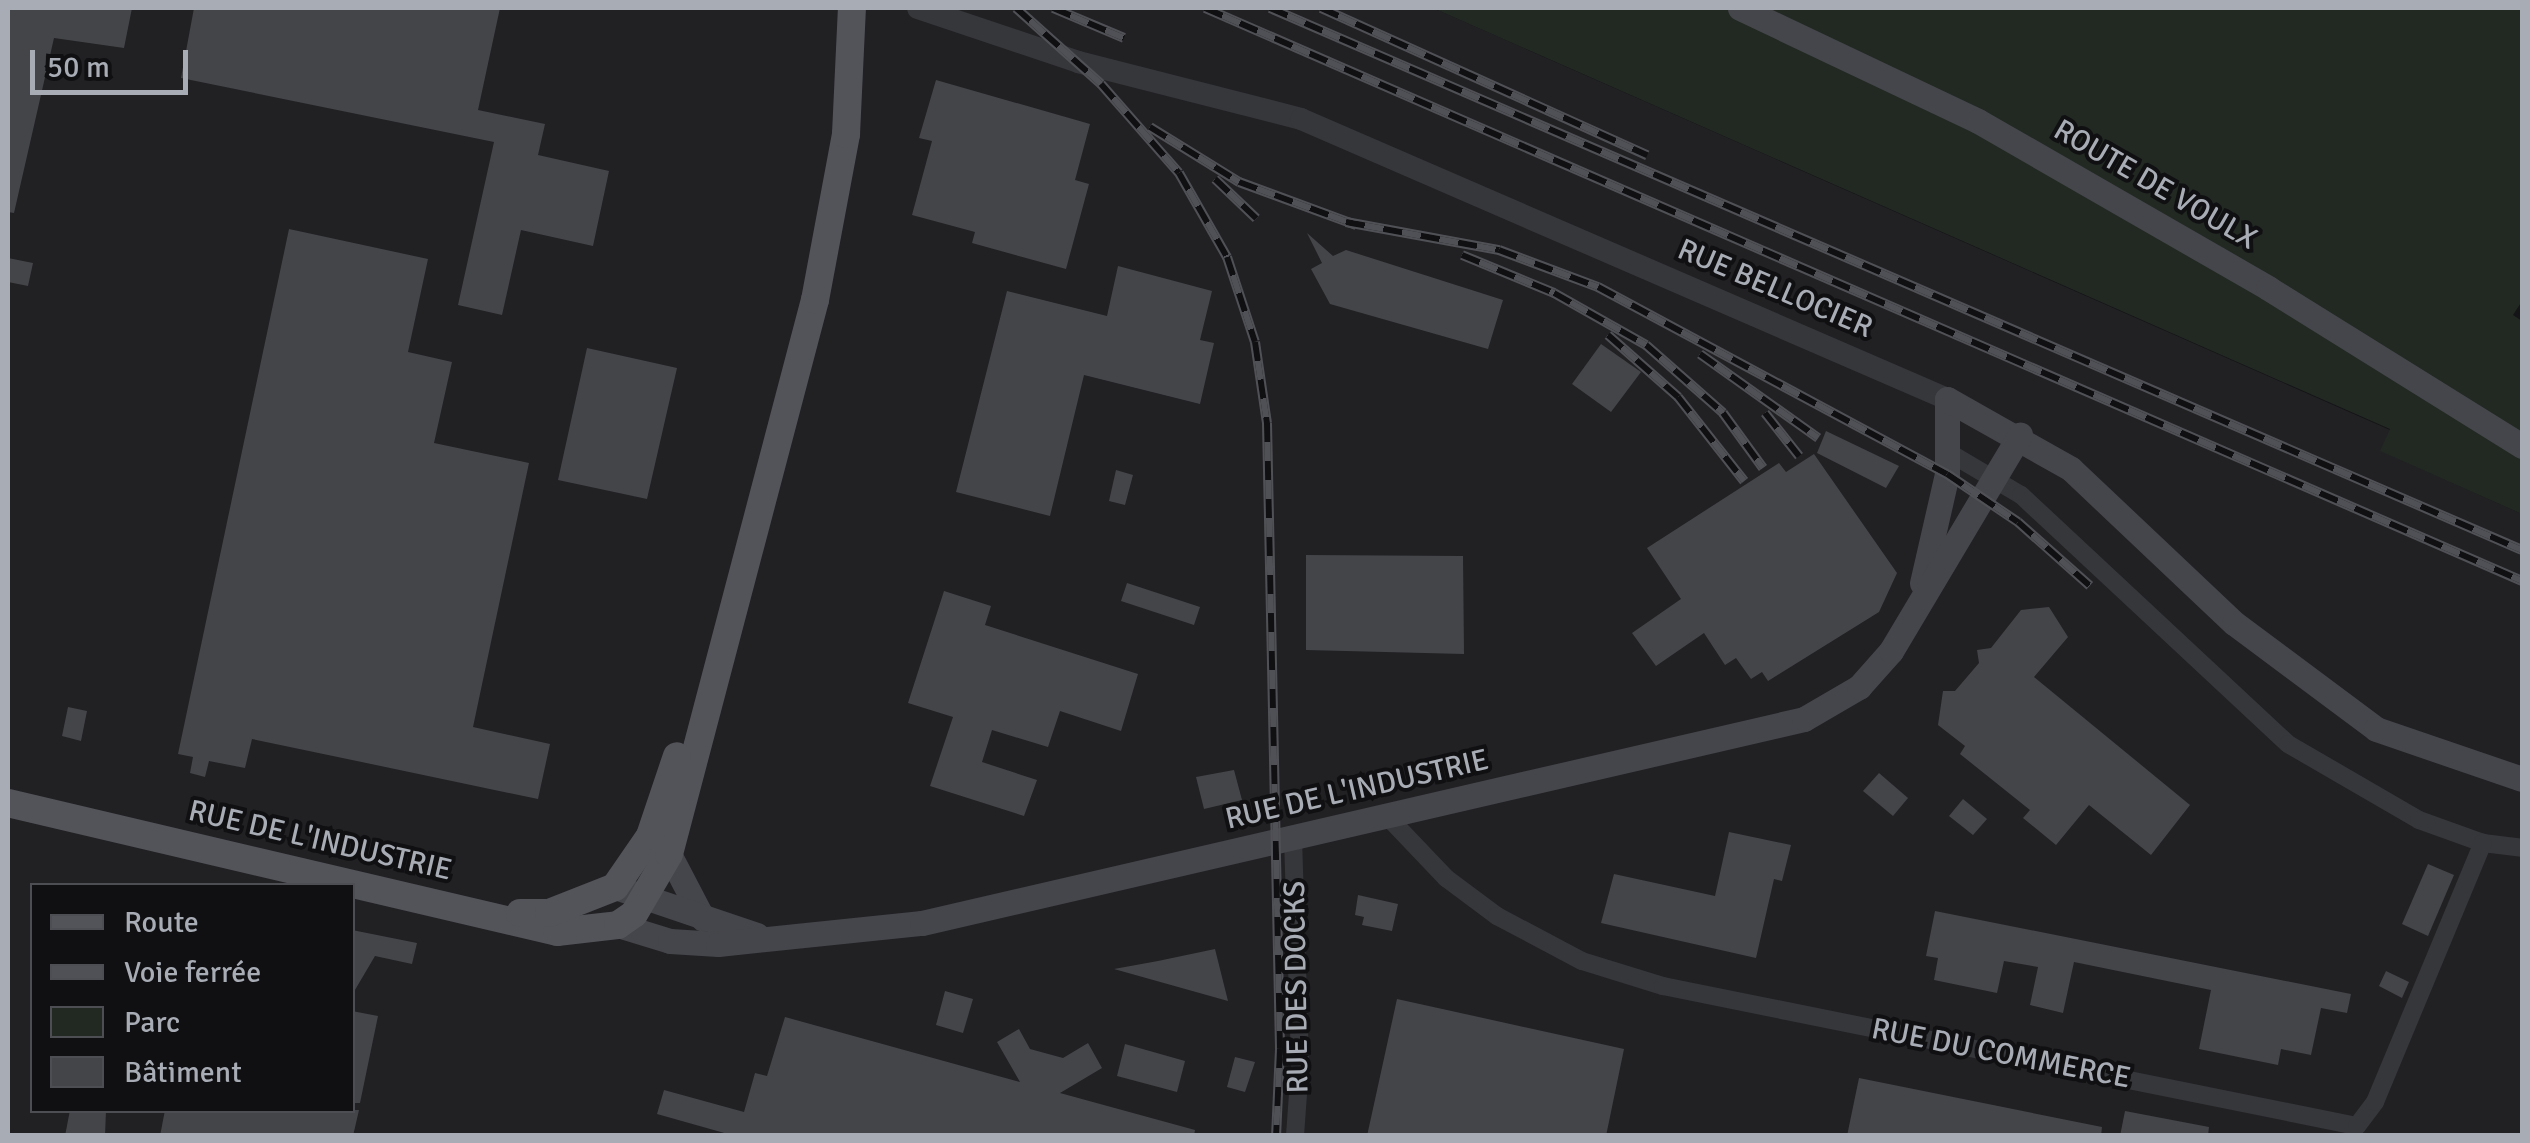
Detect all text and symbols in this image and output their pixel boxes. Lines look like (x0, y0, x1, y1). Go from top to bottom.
scale bar (35, 30, 192, 92)
text: 50 m (47, 49, 110, 86)
street label: ROUTE DE VOULX (2047, 112, 2263, 258)
street label: RUE BELLOCIER (1672, 232, 1878, 346)
street label: RUE DE L'INDUSTRIE (1222, 742, 1492, 838)
street label: RUE DE L'INDUSTRIE (185, 793, 455, 889)
street label: RUE DES DOCKS (1277, 880, 1317, 1094)
legend (30, 883, 355, 1113)
text: Route (124, 904, 199, 941)
text: Voie ferrée (124, 954, 261, 991)
text: Parc (124, 1004, 180, 1041)
street label: RUE DU COMMERCE (1868, 1011, 2134, 1097)
text: Bâtiment (124, 1054, 242, 1091)

